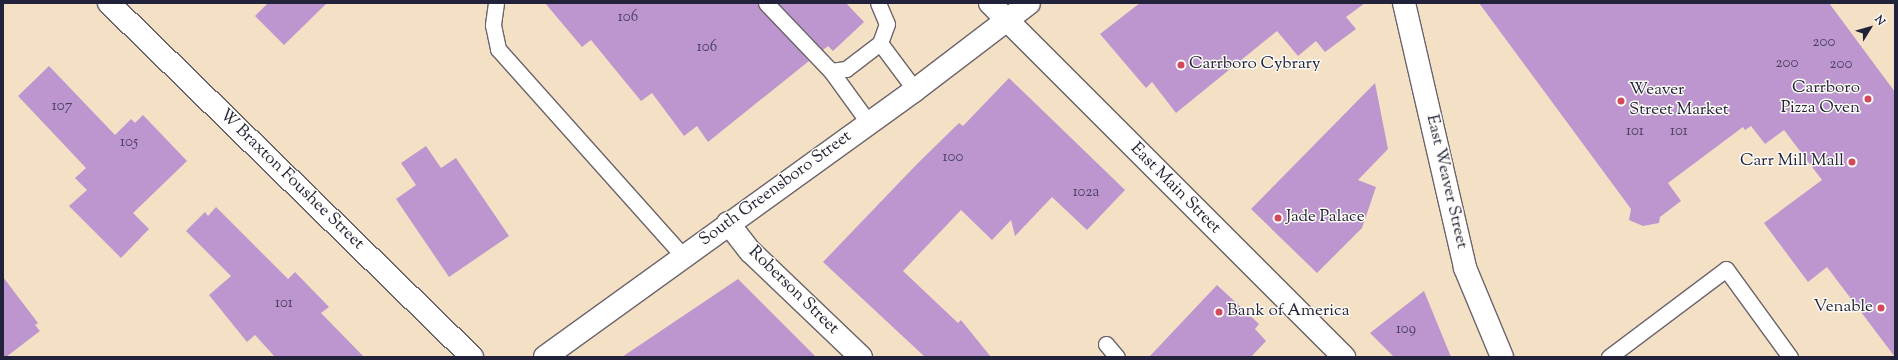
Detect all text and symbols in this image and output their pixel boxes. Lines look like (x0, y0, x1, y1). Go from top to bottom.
north arrow (1850, 8, 1890, 48)
house number: 106 (618, 9, 638, 27)
text: N (1871, 12, 1889, 29)
house number: 200 (1813, 34, 1835, 52)
house number: 106 (697, 39, 717, 57)
place label: Carrboro Cybrary (1189, 55, 1320, 75)
house number: 200 (1776, 55, 1798, 73)
house number: 200 (1830, 56, 1852, 74)
marker: Carrboro Cybrary (1176, 60, 1186, 70)
place label: Carrboro Pizza Oven (1781, 79, 1860, 119)
place label: Weaver Street Market (1629, 81, 1729, 121)
marker: Carrboro Pizza Oven (1863, 94, 1873, 104)
marker: Weaver Street Market (1616, 96, 1626, 106)
house number: 107 (52, 98, 72, 116)
street label: W Braxton Foushee Street (214, 105, 368, 255)
street label: East Weaver Street (1421, 113, 1471, 251)
house number: 101 (1626, 123, 1644, 141)
house number: 101 (1670, 123, 1688, 141)
street label: South Greensboro Street (696, 127, 856, 251)
house number: 105 (120, 134, 138, 152)
street label: East Main Street (1125, 139, 1225, 239)
house number: 100 (943, 149, 963, 167)
place label: Carr Mill Mall (1740, 152, 1844, 172)
marker: Carr Mill Mall (1847, 157, 1857, 167)
house number: 102a (1073, 184, 1099, 202)
place label: Jade Palace (1286, 208, 1365, 228)
marker: Jade Palace (1273, 213, 1283, 223)
street label: Roberson Street (743, 243, 843, 339)
house number: 101 (275, 295, 293, 313)
place label: Venable (1814, 298, 1873, 318)
place label: Bank of America (1227, 302, 1350, 322)
marker: Venable (1876, 303, 1886, 313)
marker: Bank of America (1214, 307, 1224, 317)
house number: 109 (1396, 321, 1416, 339)

